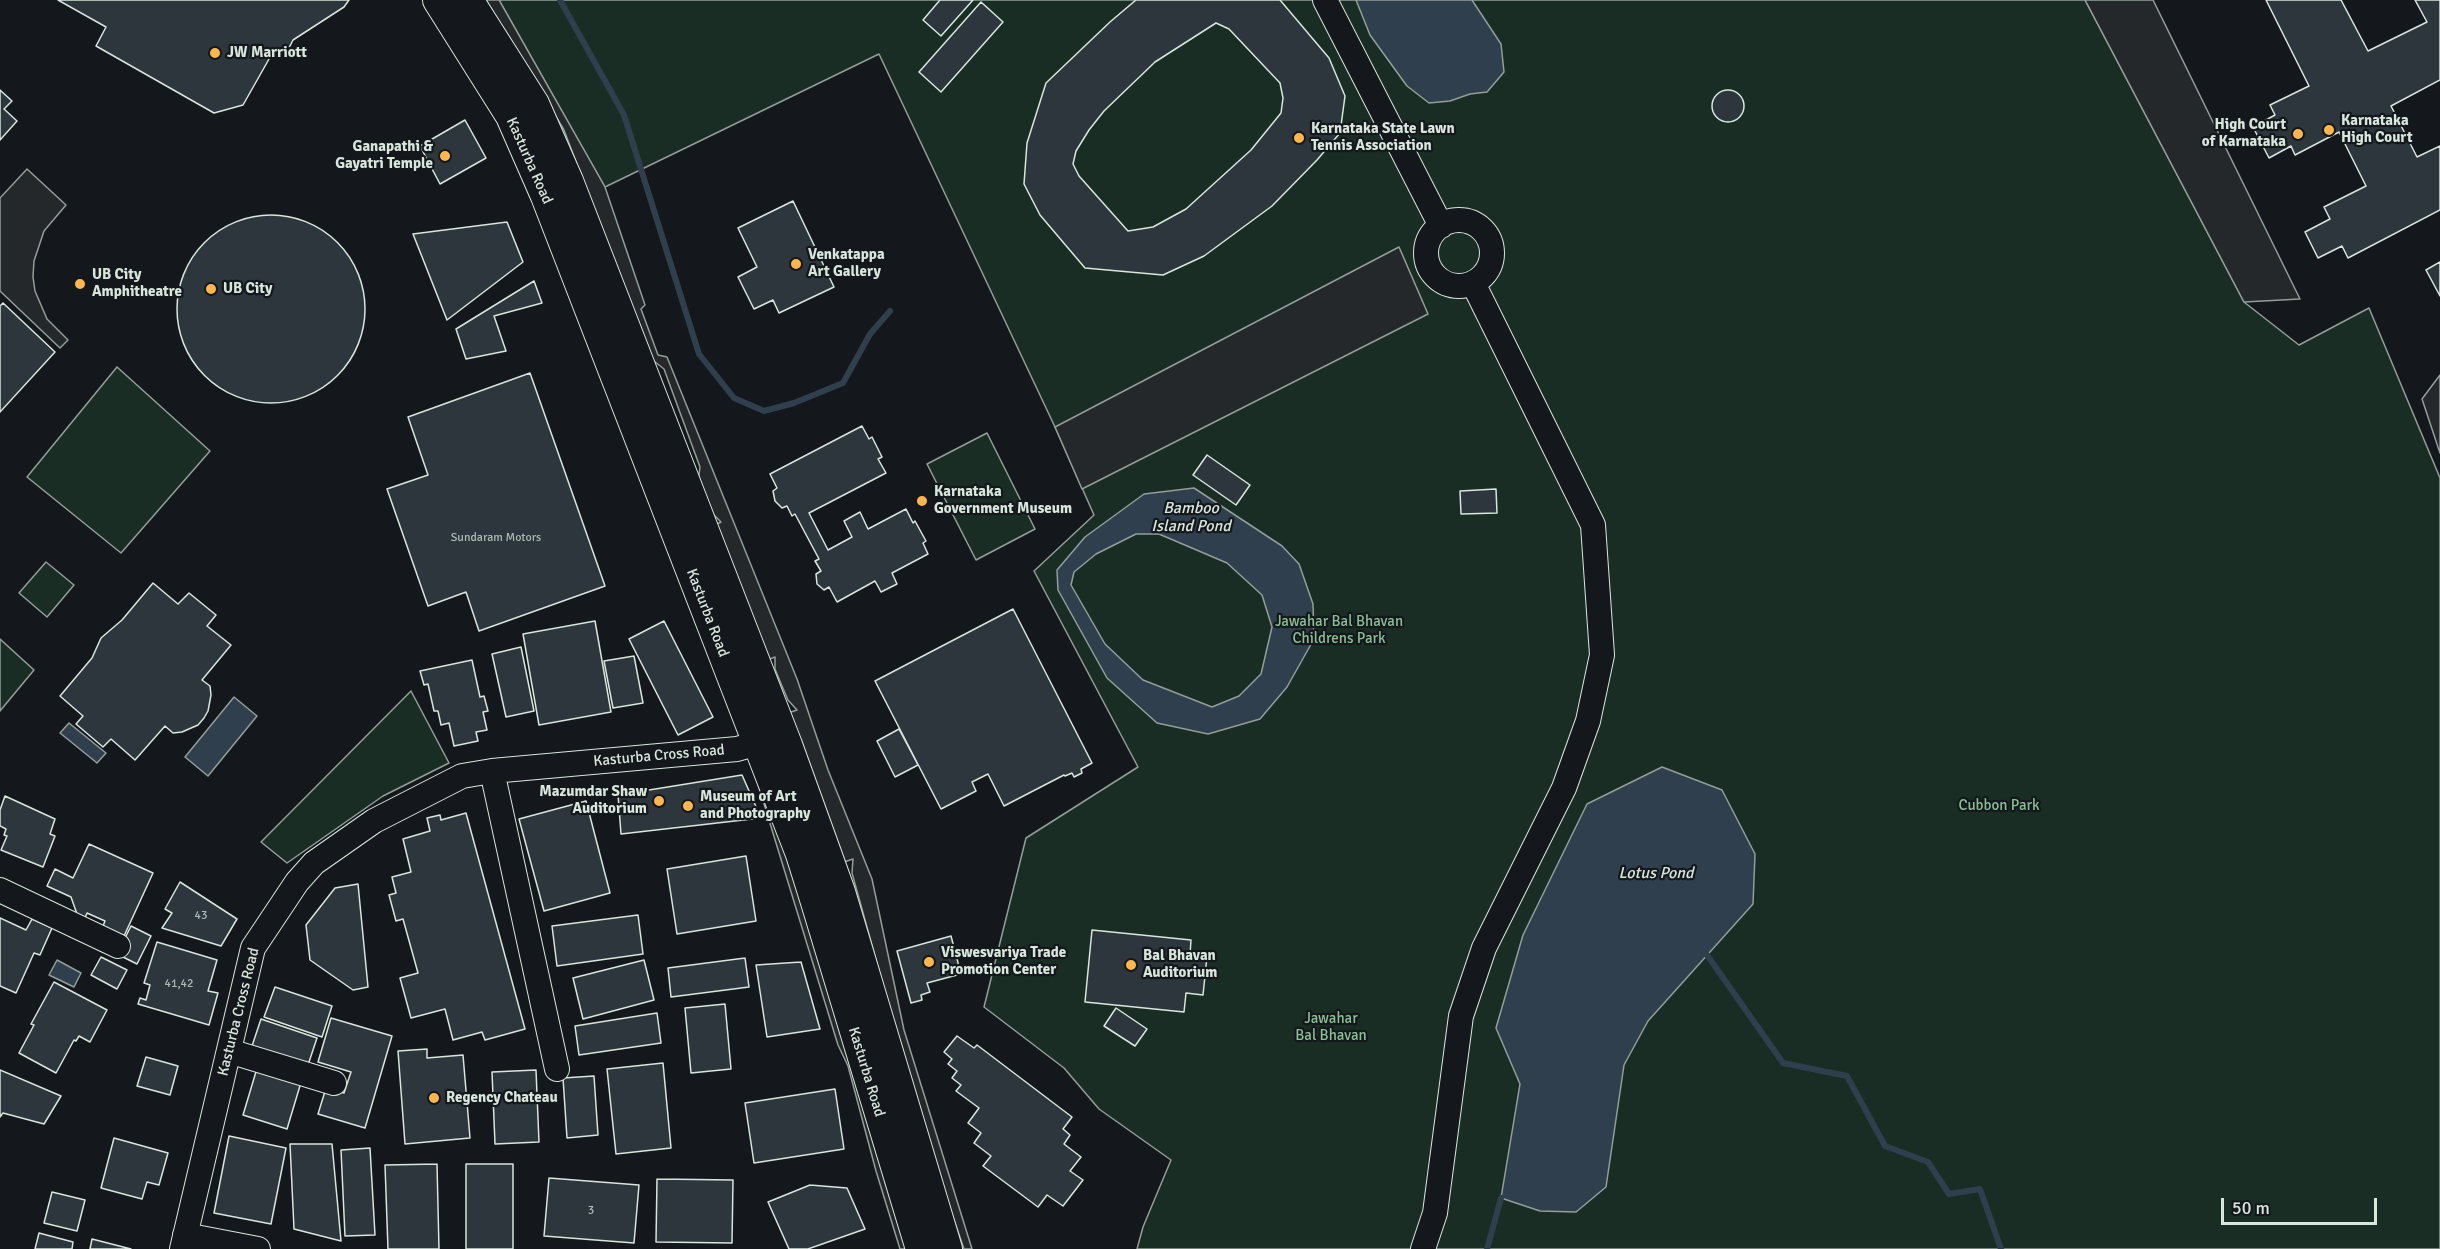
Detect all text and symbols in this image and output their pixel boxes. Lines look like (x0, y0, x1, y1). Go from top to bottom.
place label: JW Marriott (227, 44, 307, 62)
marker: JW Marriott (208, 46, 222, 60)
place label: Karnataka High Court (2341, 112, 2413, 147)
street label: Kasturba Road (502, 115, 556, 207)
place label: High Court of Karnataka (2202, 116, 2286, 151)
place label: Karnataka State Lawn Tennis Association (1311, 120, 1455, 155)
marker: Karnataka High Court (2322, 123, 2336, 137)
marker: High Court of Karnataka (2291, 127, 2305, 141)
marker: Karnataka State Lawn Tennis Association (1292, 131, 1306, 145)
place label: Ganapathi & Gayatri Temple (335, 138, 433, 173)
marker: Ganapathi & Gayatri Temple (438, 149, 452, 163)
place label: Venkatappa Art Gallery (808, 246, 885, 281)
marker: Venkatappa Art Gallery (789, 257, 803, 271)
place label: UB City Amphitheatre (92, 266, 182, 301)
marker: UB City Amphitheatre (73, 277, 87, 291)
place label: UB City (223, 280, 272, 298)
marker: UB City (204, 282, 218, 296)
place label: Karnataka Government Museum (934, 483, 1072, 518)
marker: Karnataka Government Museum (915, 494, 929, 508)
water label: Bamboo Island Pond (1151, 499, 1231, 537)
house number: Sundaram Motors (451, 531, 541, 545)
street label: Kasturba Road (682, 566, 732, 660)
park label: Jawahar Bal Bhavan Childrens Park (1275, 613, 1403, 648)
street label: Kasturba Cross Road (593, 741, 725, 771)
place label: Mazumdar Shaw Auditorium (539, 783, 647, 818)
place label: Museum of Art and Photography (700, 788, 810, 823)
marker: Mazumdar Shaw Auditorium (652, 794, 666, 808)
park label: Cubbon Park (1958, 797, 2040, 815)
marker: Museum of Art and Photography (681, 799, 695, 813)
water label: Lotus Pond (1618, 864, 1694, 884)
house number: 43 (195, 909, 207, 923)
place label: Viswesvariya Trade Promotion Center (941, 944, 1066, 979)
street label: Kasturba Cross Road (214, 946, 264, 1078)
place label: Bal Bhavan Auditorium (1143, 947, 1217, 982)
marker: Viswesvariya Trade Promotion Center (922, 955, 936, 969)
marker: Bal Bhavan Auditorium (1124, 958, 1138, 972)
house number: 41,42 (164, 977, 194, 991)
park label: Jawahar Bal Bhavan (1295, 1010, 1367, 1045)
street label: Kasturba Road (844, 1025, 888, 1119)
place label: Regency Chateau (446, 1089, 558, 1107)
marker: Regency Chateau (427, 1091, 441, 1105)
scale bar (2224, 1186, 2380, 1224)
text: 50 m (2232, 1197, 2270, 1219)
house number: 3 (588, 1204, 594, 1218)

